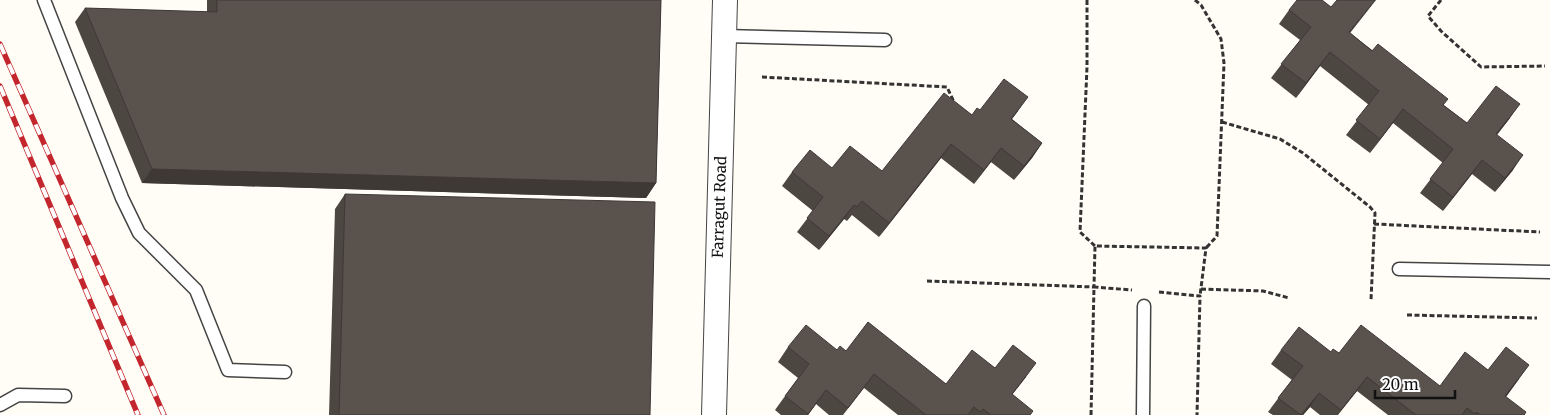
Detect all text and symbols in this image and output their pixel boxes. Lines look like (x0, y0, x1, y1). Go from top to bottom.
street label: Farragut Road (708, 156, 730, 258)
scale bar (1375, 368, 1455, 400)
text: 20 m (1382, 375, 1419, 394)

